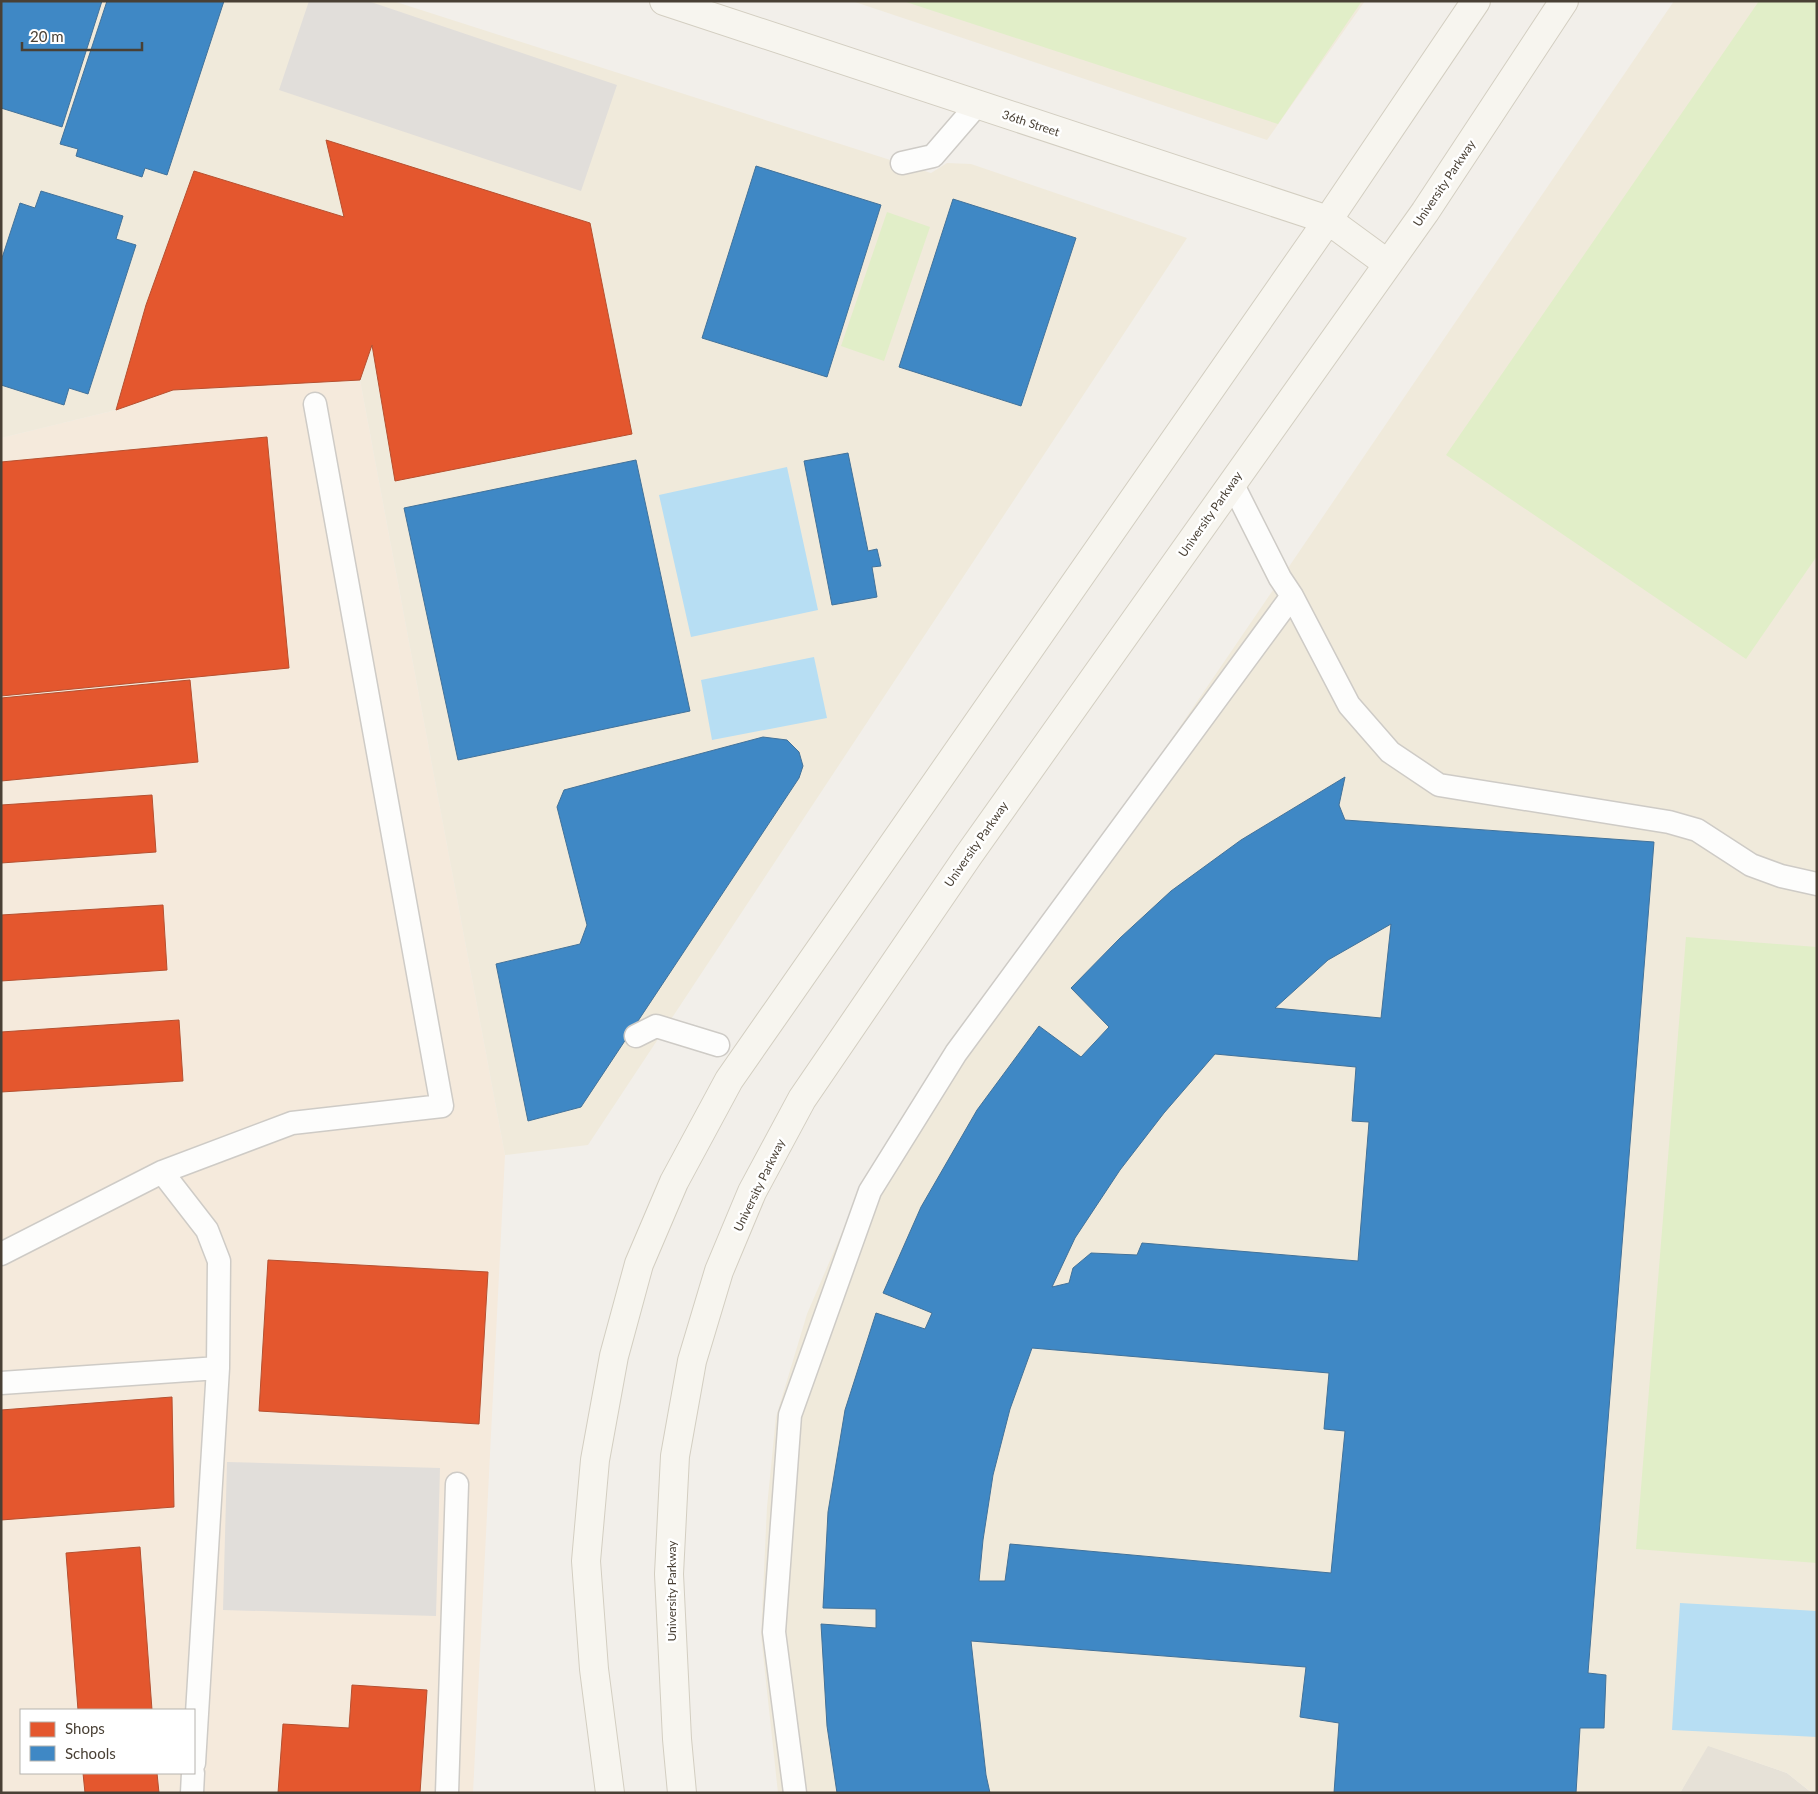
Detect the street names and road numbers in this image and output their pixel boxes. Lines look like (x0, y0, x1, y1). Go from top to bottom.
street label: 36th Street (1000, 107, 1062, 140)
street label: University Parkway (1410, 136, 1479, 229)
street label: University Parkway (1175, 468, 1246, 560)
street label: University Parkway (941, 798, 1012, 890)
street label: University Parkway (730, 1136, 788, 1234)
street label: University Parkway (664, 1540, 679, 1642)

